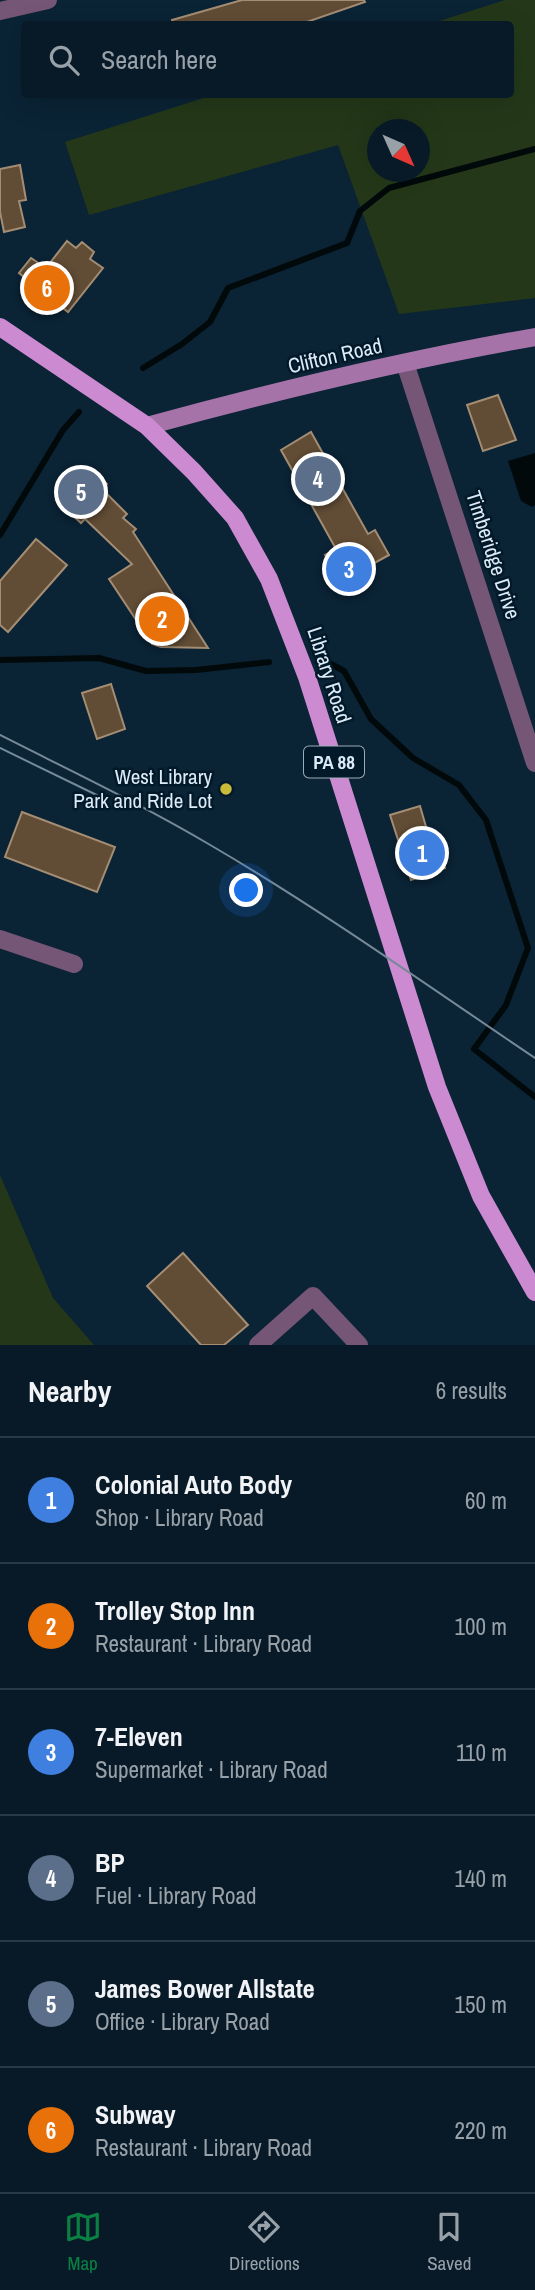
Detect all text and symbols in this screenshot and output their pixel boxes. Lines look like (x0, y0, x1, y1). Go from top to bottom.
search box (21, 21, 514, 98)
icon: search (45, 41, 83, 79)
text: Search here (101, 42, 217, 77)
north arrow (367, 119, 430, 182)
pin: 6 (24, 262, 70, 314)
street label: Clifton Road (285, 331, 385, 380)
pin: 4 (295, 453, 341, 505)
pin: 5 (58, 466, 104, 518)
street label: Timberidge Drive (459, 487, 528, 623)
pin: 3 (326, 543, 372, 595)
pin: 2 (139, 593, 185, 645)
street label: Library Road (300, 623, 359, 727)
road number: PA 88 (304, 747, 364, 778)
place label: West Library Park and Ride Lot (73, 762, 212, 815)
marker: West Library Park and Ride Lot (218, 781, 234, 797)
pin: 1 (399, 827, 445, 879)
your location (229, 873, 263, 907)
text: Nearby (28, 1371, 111, 1411)
text: 6 results (436, 1375, 507, 1406)
text: Colonial Auto Body (95, 1467, 292, 1502)
text: 1 (46, 1485, 56, 1516)
text: 60 m (465, 1485, 507, 1516)
text: Shop · Library Road (95, 1502, 264, 1533)
text: Trolley Stop Inn (95, 1593, 255, 1628)
text: 2 (46, 1611, 56, 1642)
text: 100 m (455, 1611, 507, 1642)
text: Restaurant · Library Road (95, 1628, 312, 1659)
text: 7-Eleven (95, 1719, 183, 1754)
text: 3 (46, 1737, 56, 1768)
text: 110 m (456, 1737, 507, 1768)
text: Supermarket · Library Road (95, 1754, 328, 1785)
text: BP (95, 1845, 125, 1880)
text: 4 (46, 1863, 56, 1894)
text: 140 m (455, 1863, 507, 1894)
text: Fuel · Library Road (95, 1880, 256, 1911)
text: James Bower Allstate (95, 1971, 315, 2006)
text: 5 (46, 1989, 56, 2020)
text: 150 m (455, 1989, 507, 2020)
text: Office · Library Road (95, 2006, 270, 2037)
text: Subway (95, 2097, 176, 2132)
text: 6 (46, 2115, 56, 2146)
text: 220 m (455, 2115, 507, 2146)
text: Restaurant · Library Road (95, 2132, 312, 2163)
tab: Map (64, 2208, 102, 2276)
tab: Directions (229, 2208, 300, 2276)
tab: Saved (427, 2208, 471, 2276)

